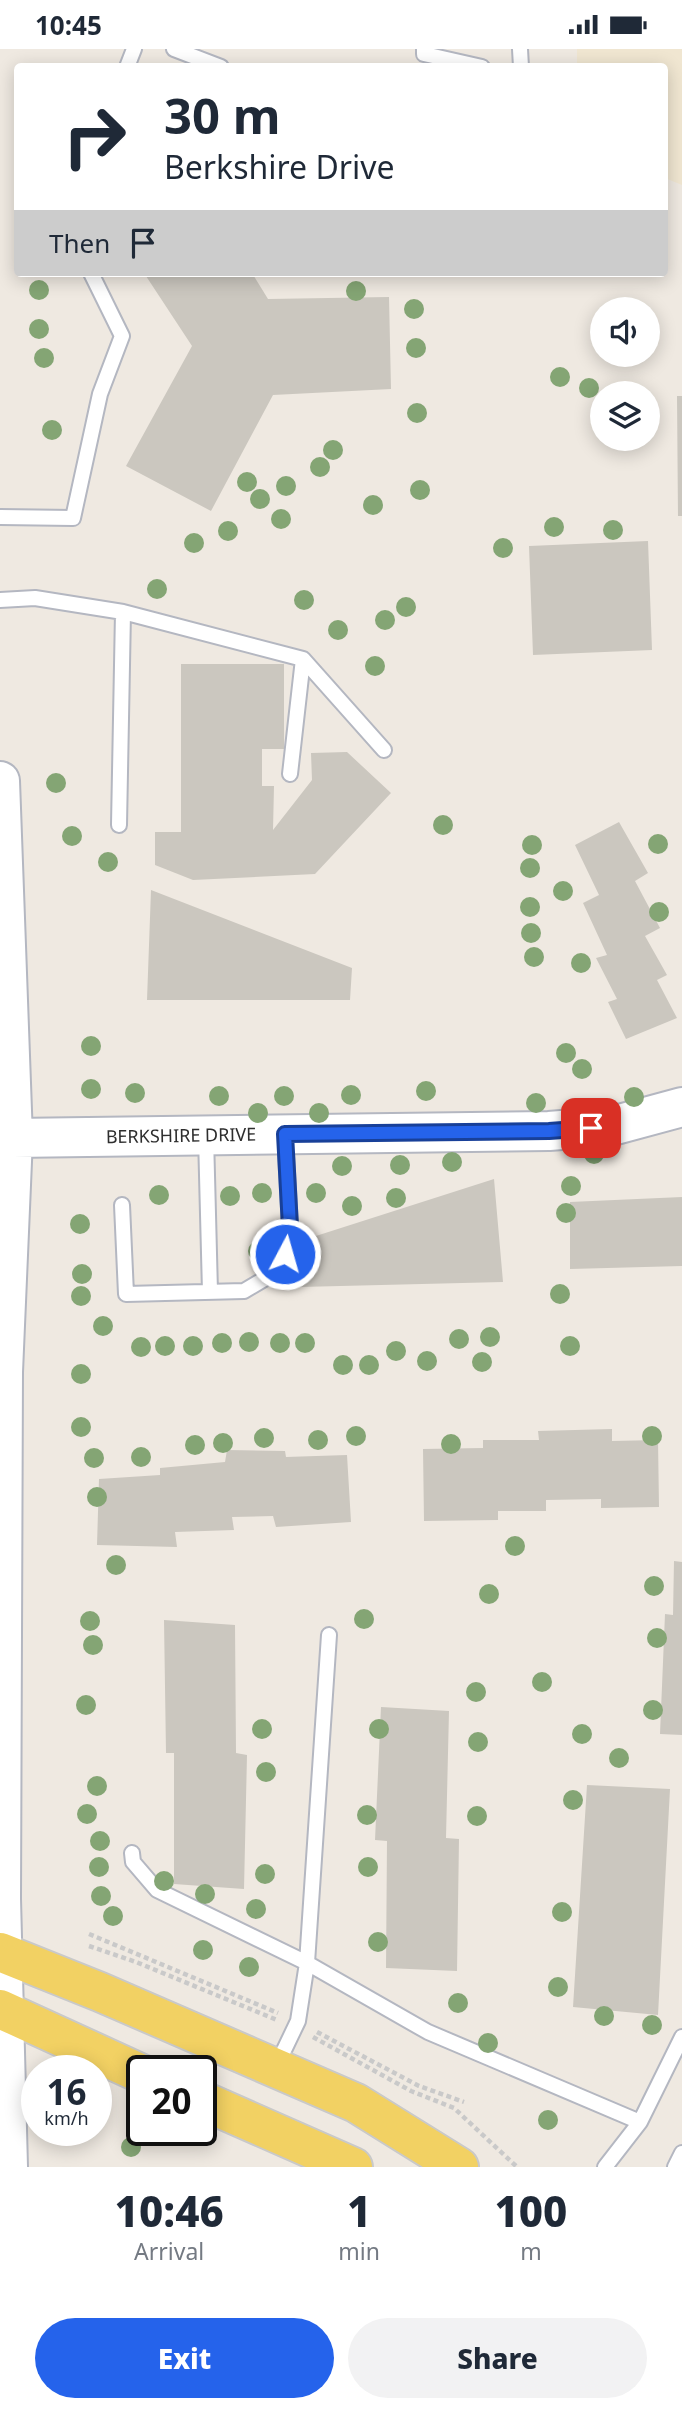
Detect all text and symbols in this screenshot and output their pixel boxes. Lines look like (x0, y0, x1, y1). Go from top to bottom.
text: 10:45 (35, 7, 102, 43)
text: 30 m (164, 82, 281, 148)
icon: right (49, 91, 140, 182)
text: Berkshire Drive (164, 145, 395, 188)
icon: arrive (124, 224, 162, 262)
text: Then (49, 225, 110, 261)
map controls (590, 297, 660, 451)
button: sound (590, 297, 660, 367)
button: layers (590, 381, 660, 451)
pin (561, 1098, 621, 1158)
icon: arrive (572, 1109, 610, 1147)
street label: BERKSHIRE DRIVE (106, 1122, 256, 1148)
position arrow (248, 1217, 322, 1291)
speed limit sign: 20 (126, 2055, 217, 2146)
text: 16 (46, 2068, 87, 2115)
text: km/h (44, 2106, 89, 2130)
text: 10:46 (115, 2182, 224, 2239)
text: 1 (347, 2182, 371, 2239)
text: 100 (495, 2182, 567, 2239)
text: Arrival (134, 2235, 204, 2267)
text: min (338, 2235, 380, 2267)
text: m (520, 2235, 542, 2267)
button: Exit (35, 2318, 334, 2398)
button: Share (348, 2318, 647, 2398)

